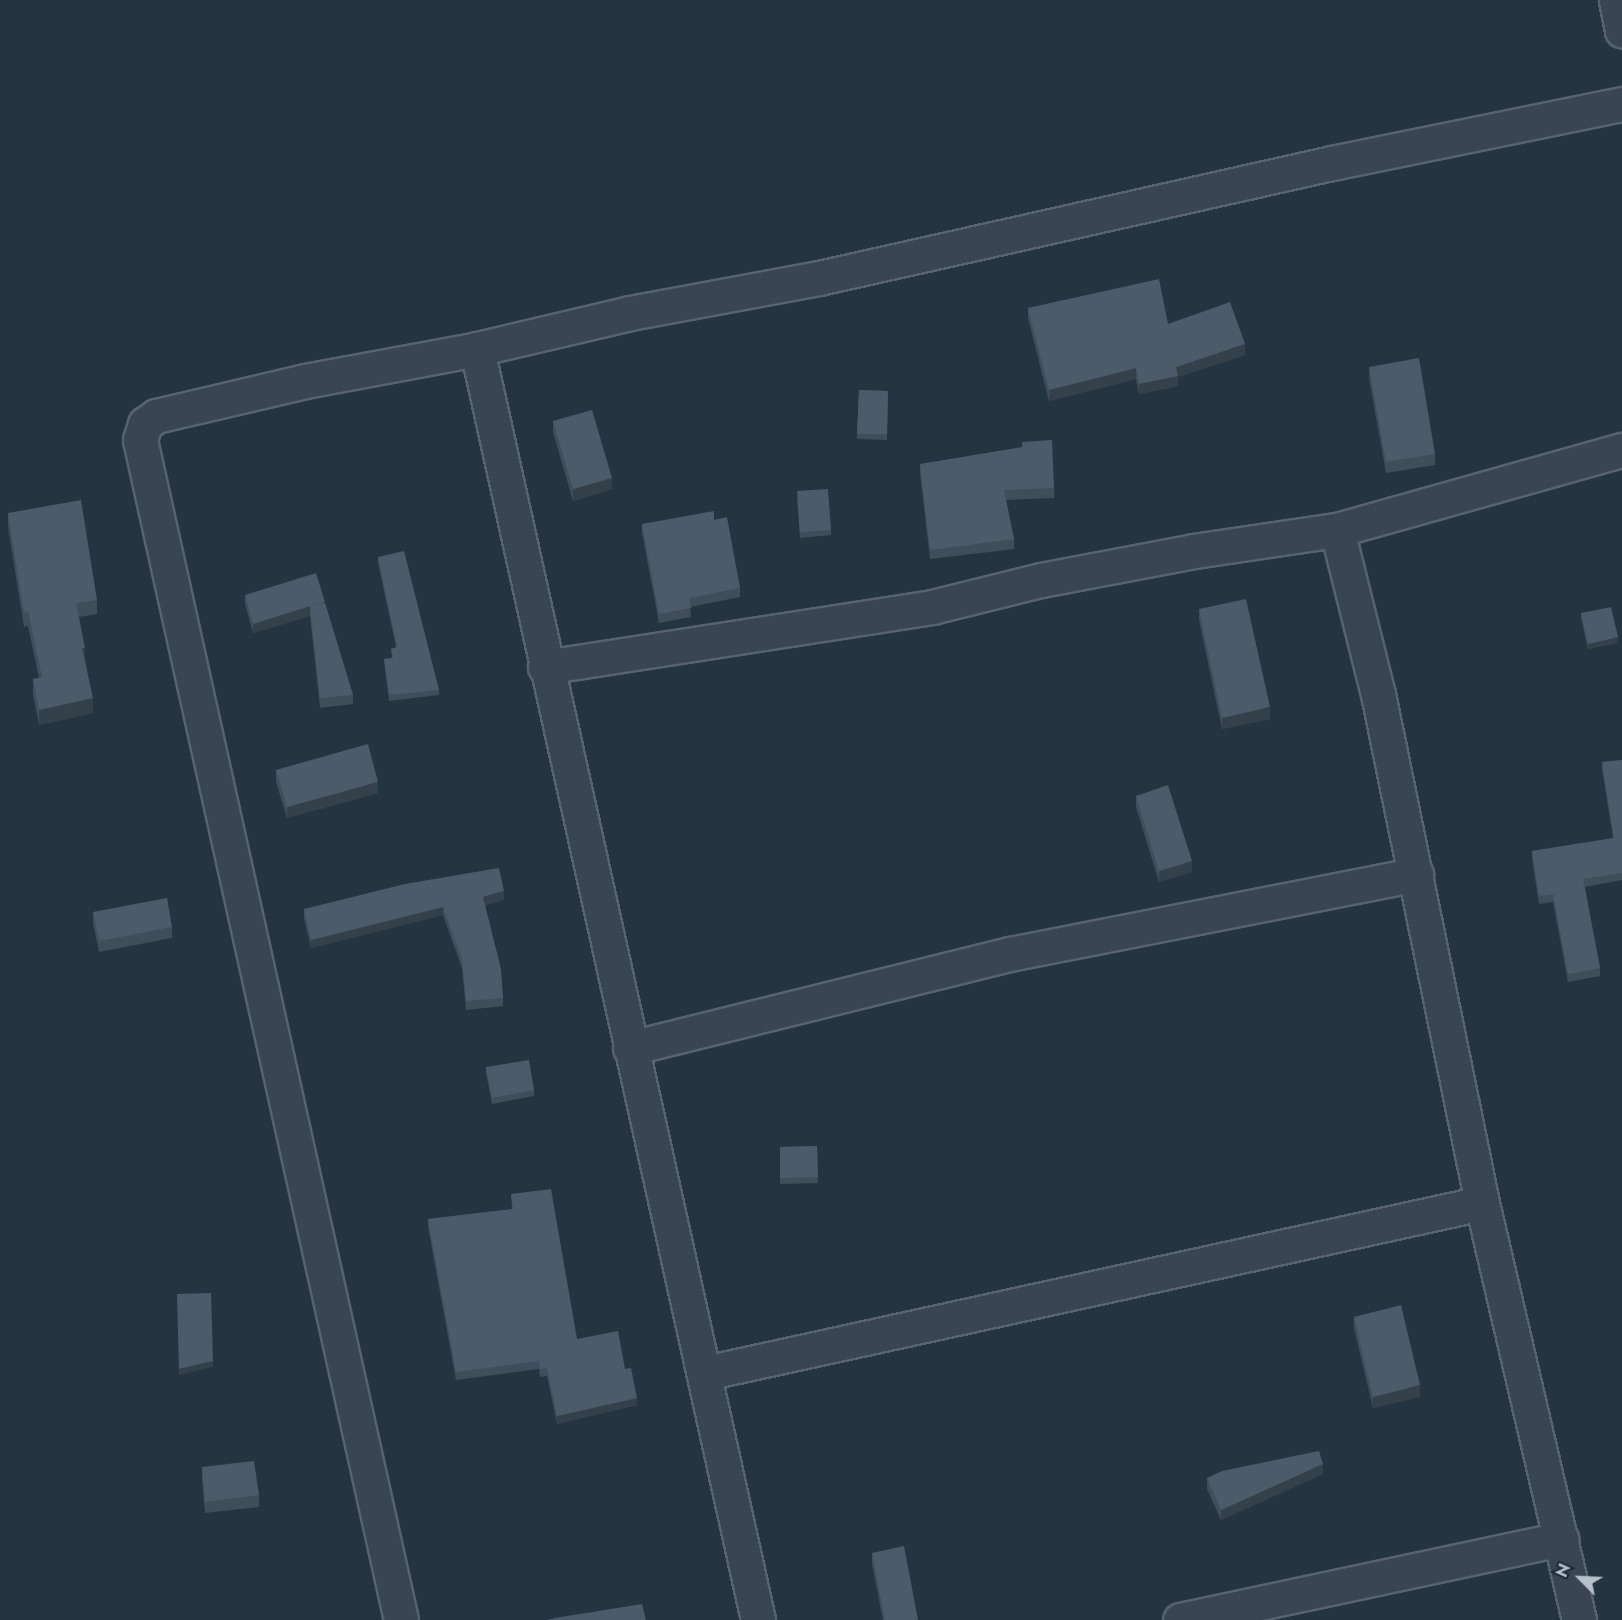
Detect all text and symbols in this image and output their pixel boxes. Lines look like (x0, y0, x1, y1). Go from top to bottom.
north arrow (1550, 1548, 1610, 1608)
text: N (1550, 1560, 1576, 1581)

